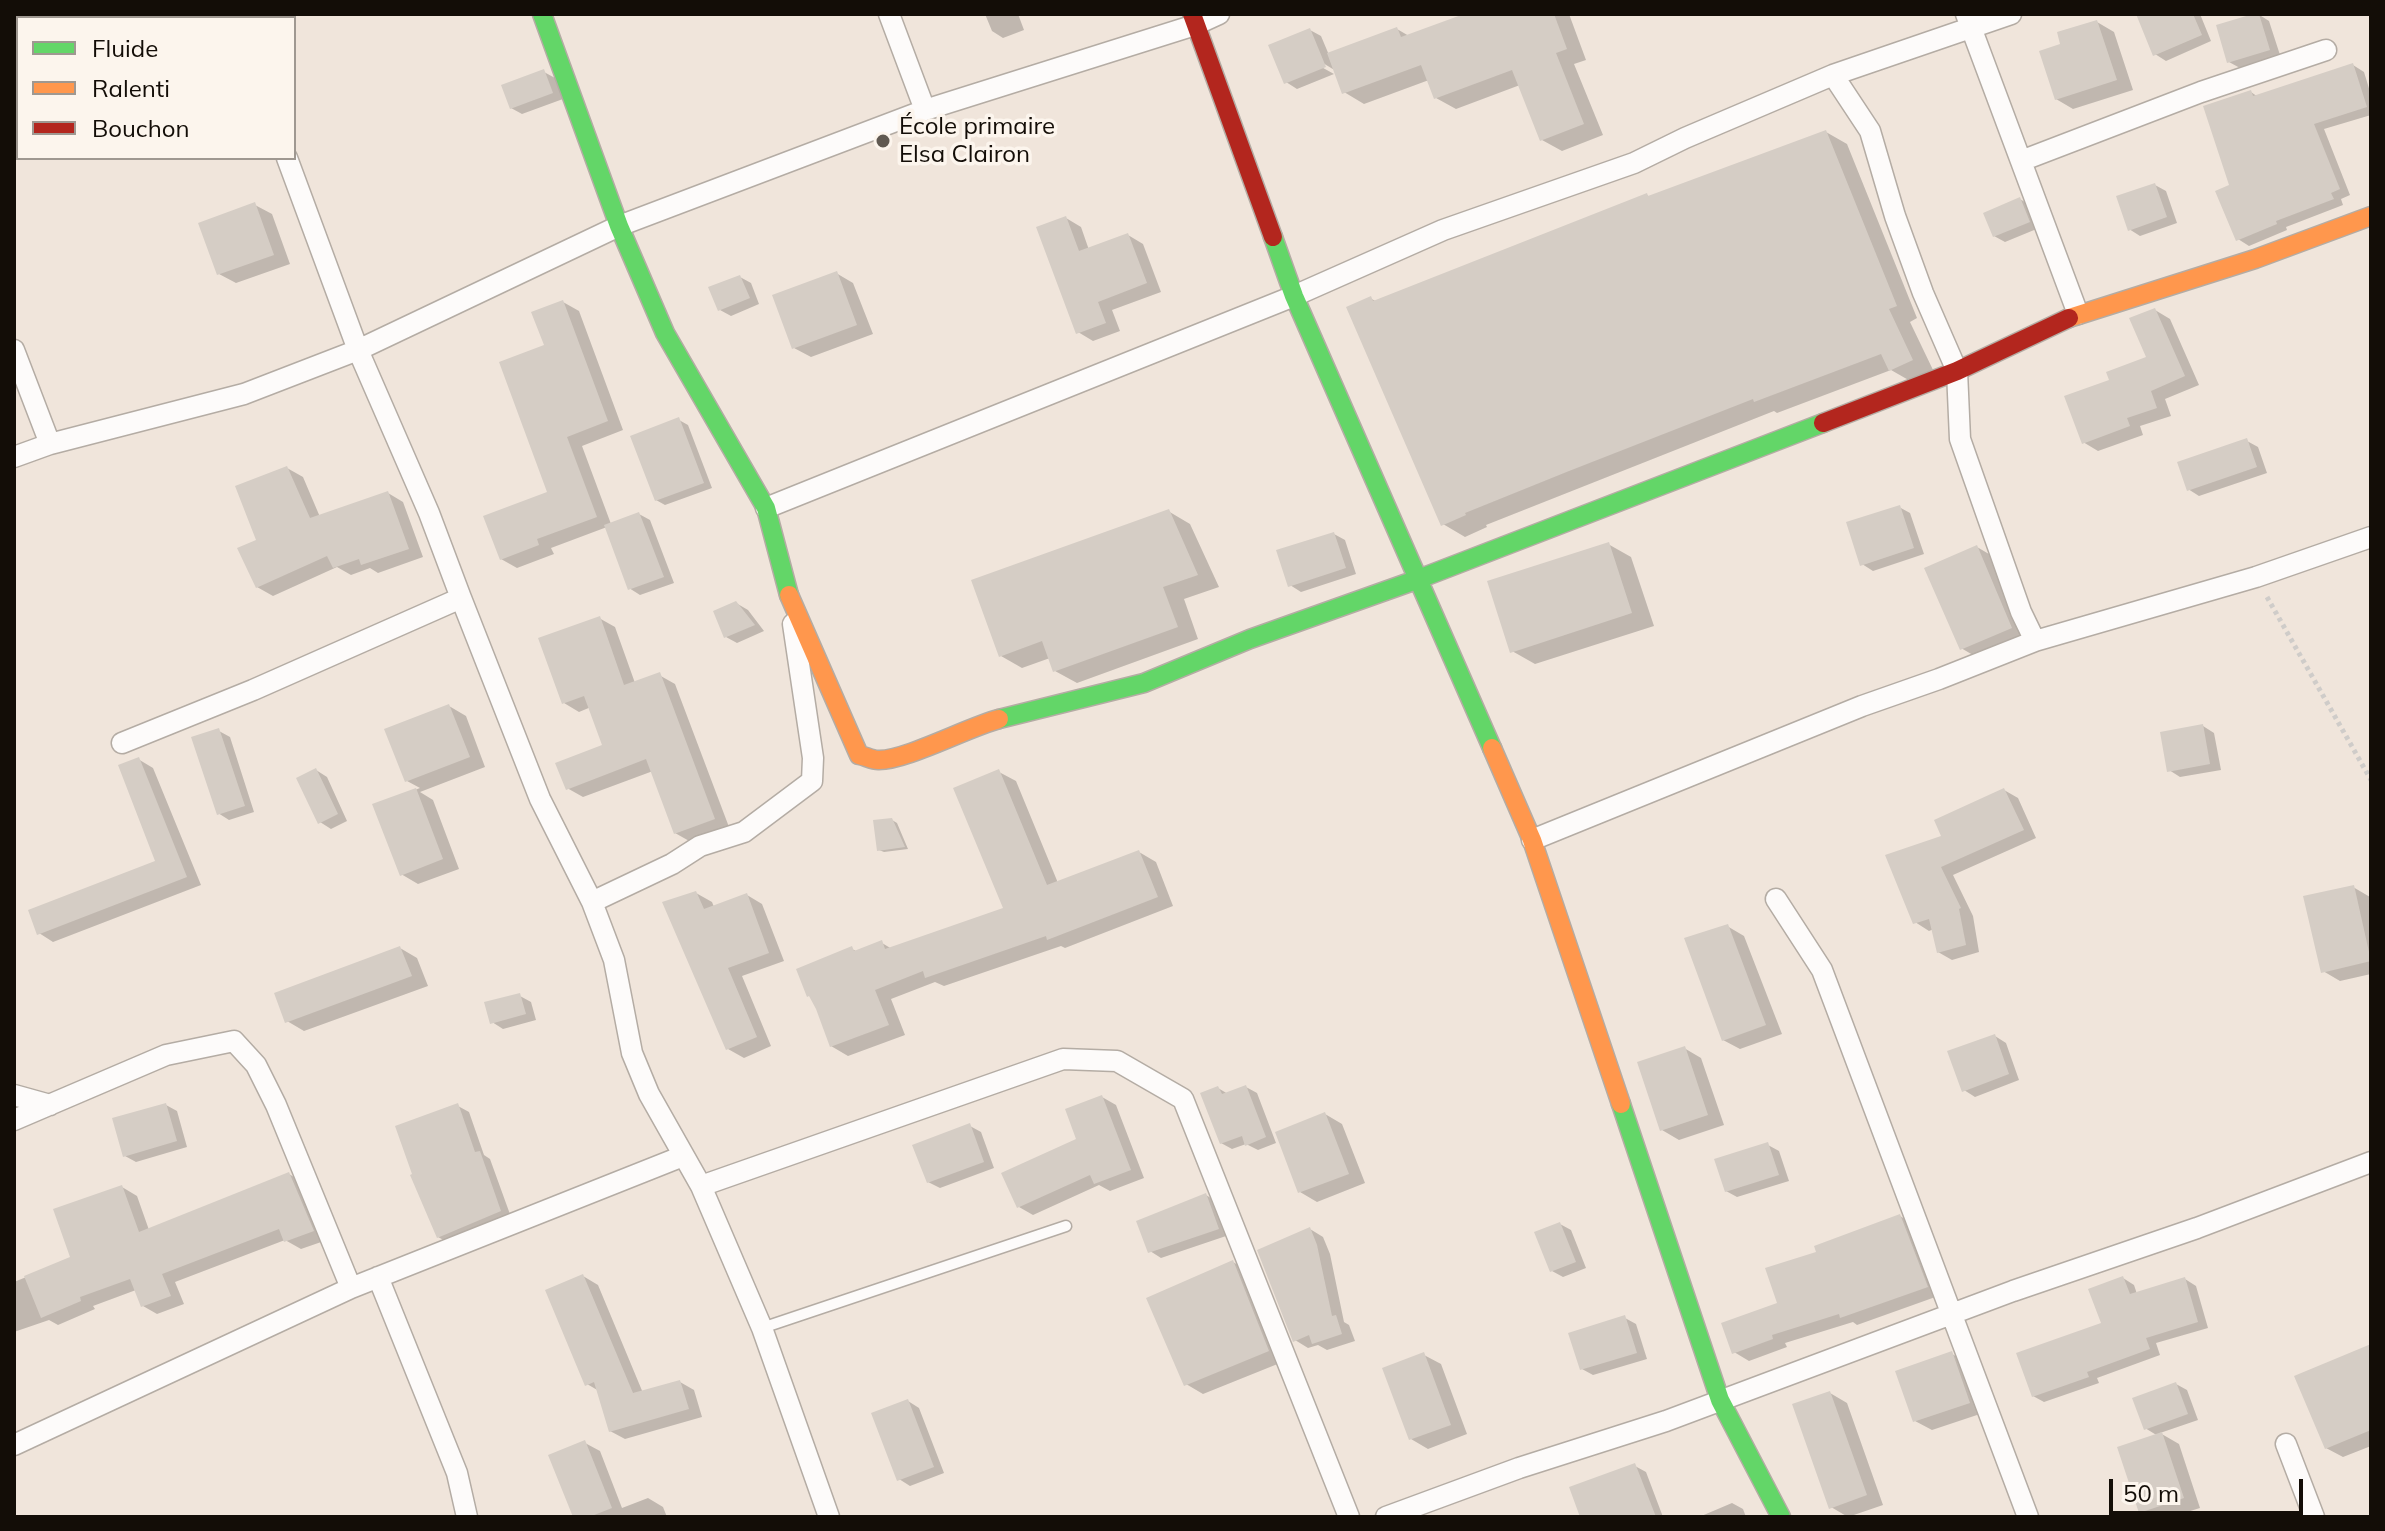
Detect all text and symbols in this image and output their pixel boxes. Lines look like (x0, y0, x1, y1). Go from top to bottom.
legend (16, 16, 296, 160)
text: Fluide (92, 33, 158, 63)
text: Ralenti (92, 73, 170, 103)
text: Bouchon (92, 113, 190, 143)
place label: École primaire Elsa Clairon (899, 113, 1055, 169)
marker: École primaire Elsa Clairon (874, 132, 892, 150)
scale bar (2113, 1463, 2307, 1513)
text: 50 m (2123, 1478, 2179, 1508)

